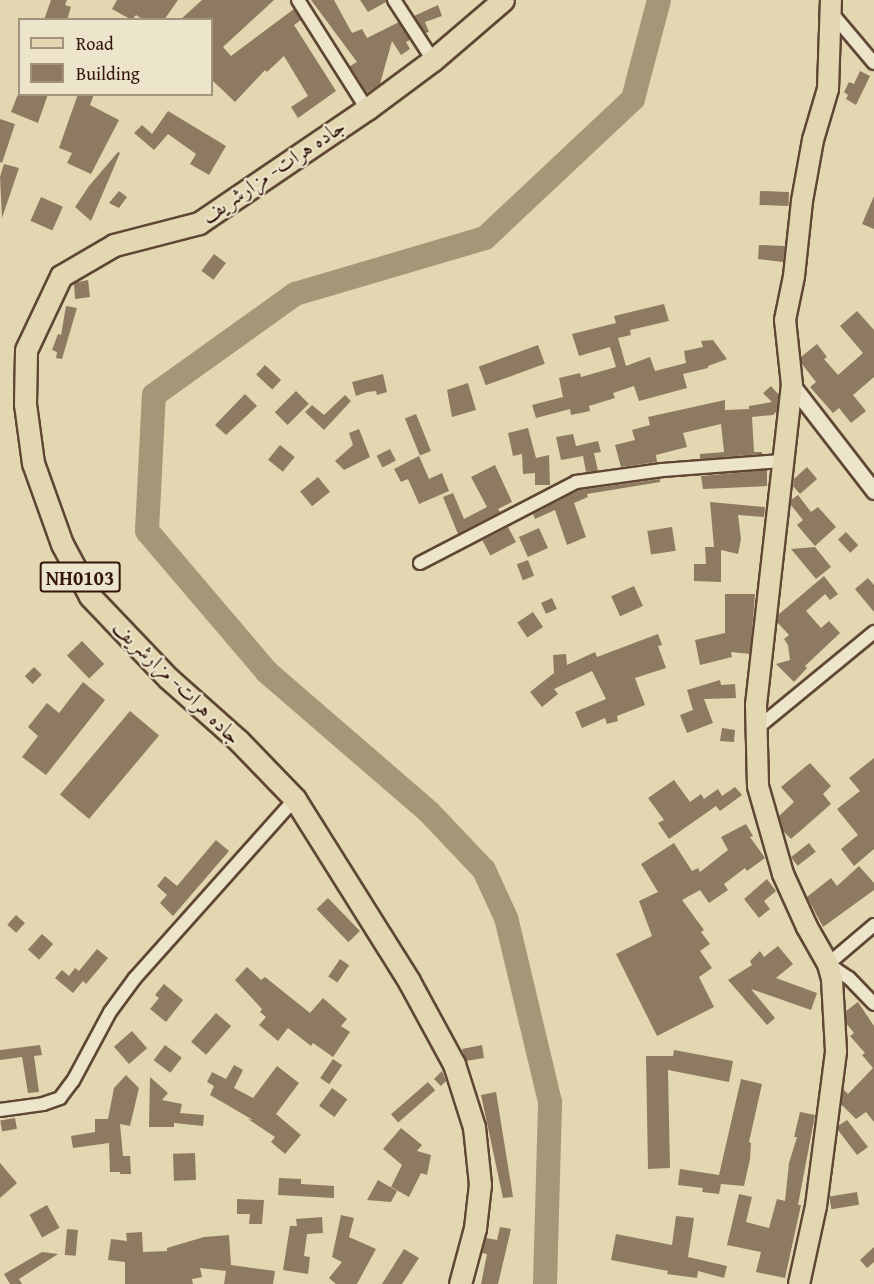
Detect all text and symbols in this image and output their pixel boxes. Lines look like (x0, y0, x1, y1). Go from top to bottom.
legend (18, 18, 213, 96)
text: Road (76, 30, 114, 57)
text: Building (76, 60, 140, 87)
street label: جاده هرات- مزارشریف (196, 113, 350, 229)
road number: NH0103 (40, 560, 121, 594)
street label: جاده هرات- مزارشریف (108, 614, 246, 750)

